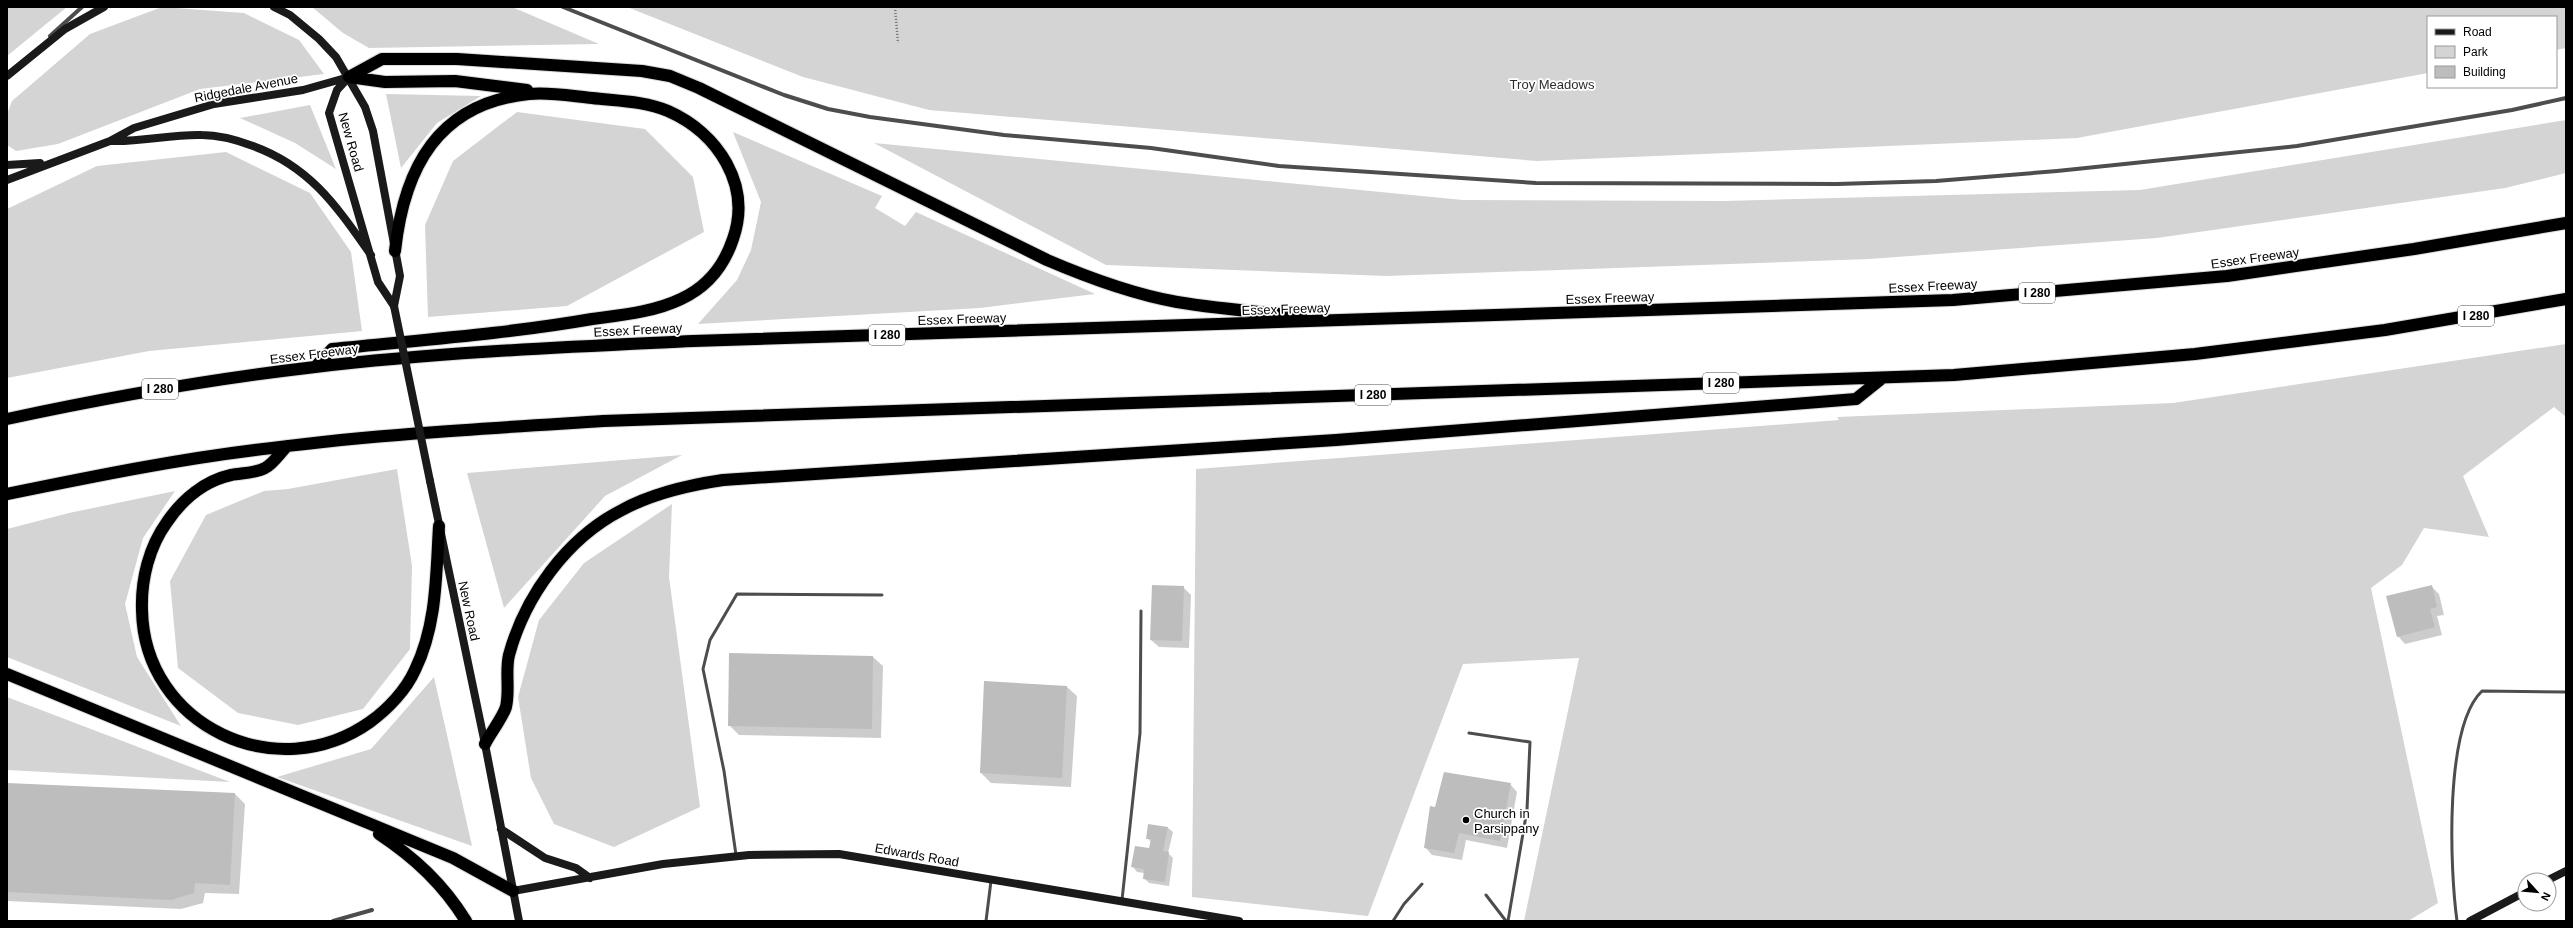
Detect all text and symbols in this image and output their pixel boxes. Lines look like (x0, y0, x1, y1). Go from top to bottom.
legend (2427, 16, 2557, 88)
text: Road (2463, 25, 2492, 39)
text: Park (2463, 45, 2489, 59)
text: Building (2463, 65, 2506, 79)
street label: Ridgedale Avenue (193, 71, 299, 105)
park label: Troy Meadows (1510, 77, 1595, 92)
street label: New Road (335, 111, 367, 173)
street label: Essex Freeway (2210, 244, 2301, 272)
street label: Essex Freeway (1888, 276, 1978, 296)
road number: I 280 (2019, 283, 2055, 303)
street label: Essex Freeway (1565, 289, 1655, 307)
street label: Essex Freeway (1241, 300, 1331, 318)
road number: I 280 (2458, 306, 2494, 326)
street label: Essex Freeway (917, 310, 1007, 328)
street label: Essex Freeway (593, 320, 683, 340)
road number: I 280 (869, 325, 905, 345)
street label: Essex Freeway (269, 341, 360, 367)
road number: I 280 (1703, 373, 1739, 393)
road number: I 280 (142, 379, 178, 399)
road number: I 280 (1355, 385, 1391, 405)
street label: New Road (455, 580, 483, 642)
place label: Church in Parsippany (1474, 806, 1540, 836)
marker: Church in Parsippany (1461, 815, 1471, 825)
street label: Edwards Road (874, 840, 960, 870)
north arrow (2517, 872, 2557, 912)
text: N (2539, 890, 2553, 903)

